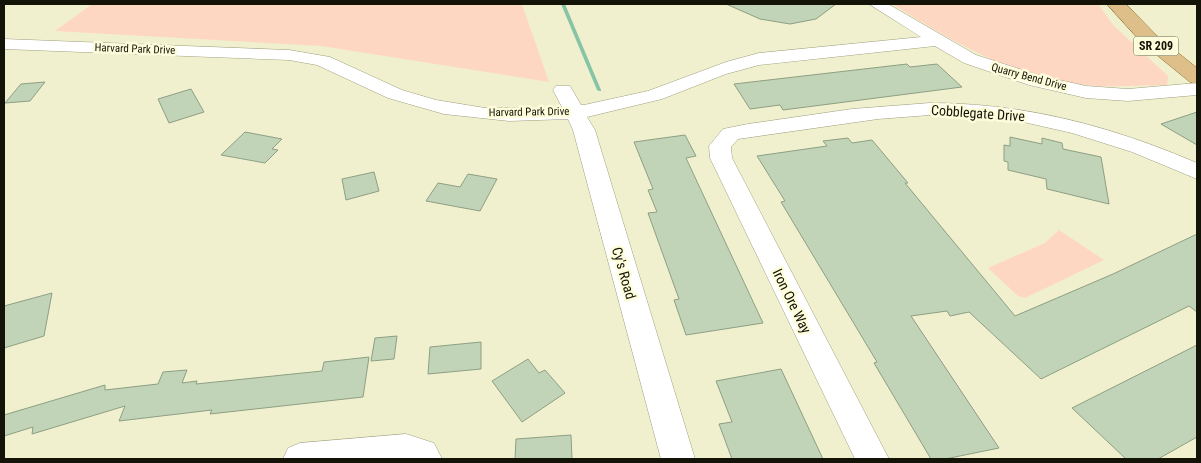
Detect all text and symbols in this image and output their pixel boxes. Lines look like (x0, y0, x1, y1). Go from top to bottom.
road number: SR 209 (1134, 36, 1178, 56)
street label: Harvard Park Drive (94, 41, 176, 57)
street label: Quarry Bend Drive (990, 61, 1068, 93)
street label: Cobblegate Drive (931, 102, 1026, 124)
street label: Harvard Park Drive (489, 105, 569, 119)
street label: Cy's Road (609, 245, 639, 301)
street label: Iron Ore Way (769, 266, 815, 336)

